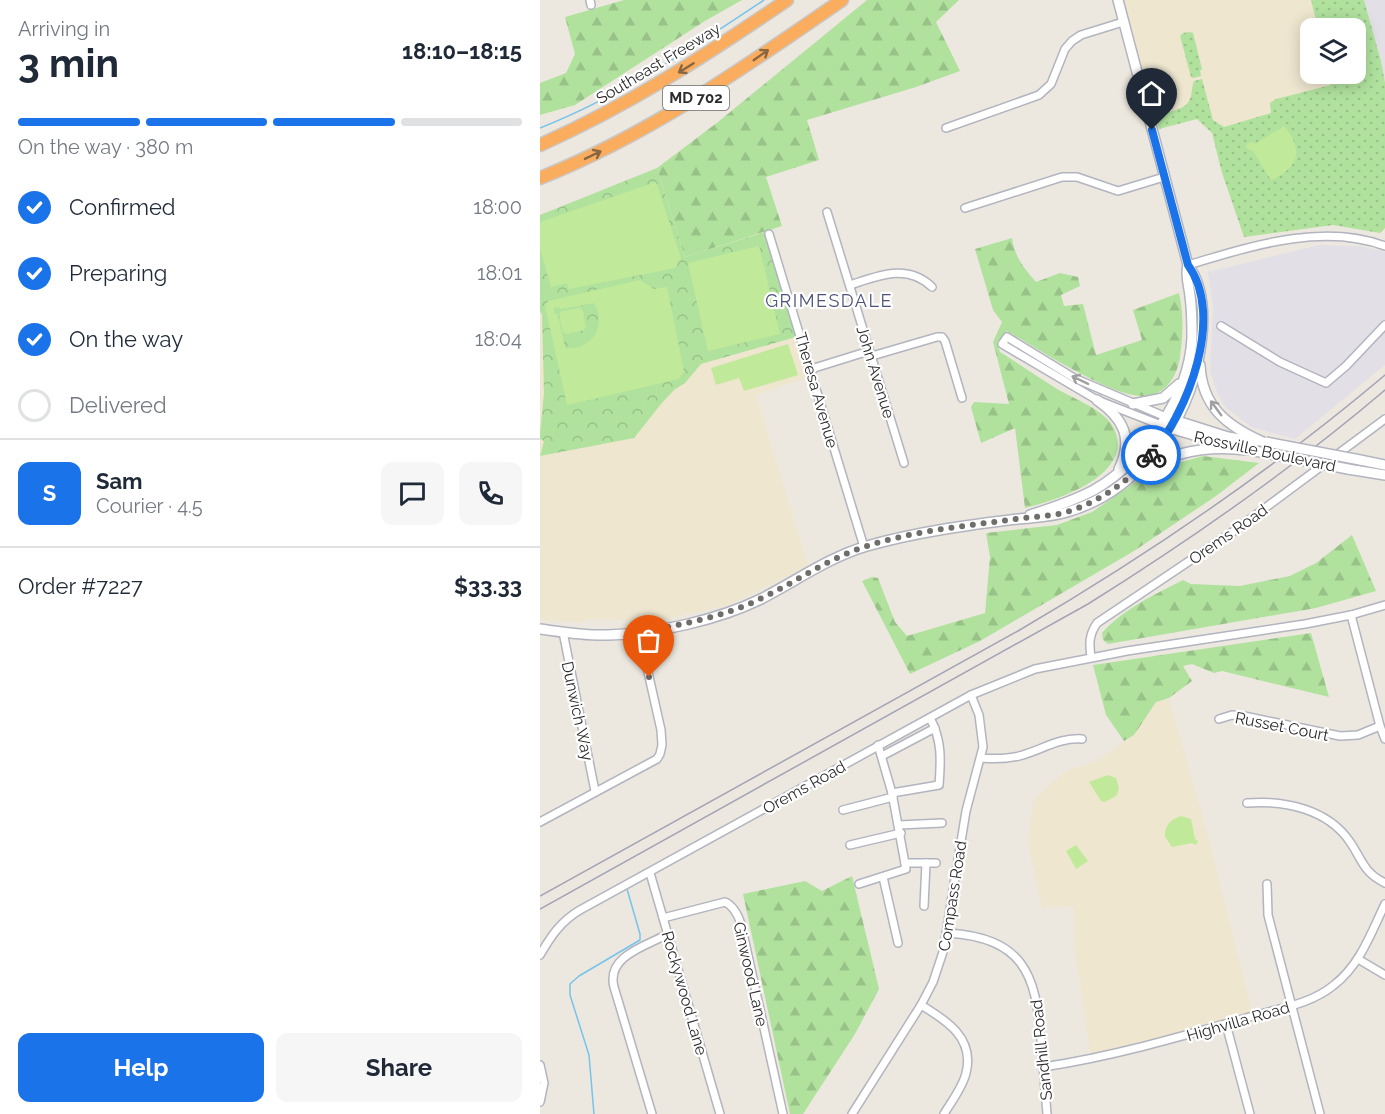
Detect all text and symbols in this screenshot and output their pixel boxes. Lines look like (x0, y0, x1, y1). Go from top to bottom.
text: Arriving in (18, 17, 110, 41)
map controls (1300, 18, 1366, 84)
button: layers (1300, 18, 1366, 84)
street label: Southeast Freeway (593, 19, 724, 108)
text: 18:10–18:15 (402, 38, 522, 64)
text: 3 min (18, 40, 119, 86)
one-way arrow (752, 49, 769, 61)
one-way arrow (678, 62, 695, 74)
pin (1126, 68, 1177, 130)
icon: home (1135, 77, 1168, 110)
road number: MD 702 (663, 86, 729, 110)
text: On the way · 380 m (18, 135, 193, 159)
one-way arrow (584, 148, 602, 160)
icon: check (18, 191, 51, 224)
text: Confirmed (69, 194, 176, 220)
text: 18:00 (473, 195, 522, 219)
icon: check (18, 257, 51, 290)
text: Preparing (69, 260, 167, 286)
text: 18:01 (477, 261, 522, 285)
district label: GRIMESDALE (765, 290, 893, 311)
icon: check (18, 323, 51, 356)
street label: John Avenue (852, 324, 899, 421)
text: On the way (69, 326, 183, 352)
text: 18:04 (475, 327, 522, 351)
street label: Theresa Avenue (791, 330, 842, 450)
one-way arrow (1071, 373, 1089, 385)
text: Delivered (69, 392, 167, 418)
one-way arrow (1210, 401, 1222, 417)
courier (1121, 425, 1181, 485)
street label: Rossville Boulevard (1192, 427, 1338, 476)
icon: bike (1135, 439, 1168, 472)
button: chat (381, 462, 444, 525)
button: phone (459, 462, 522, 525)
text: Sam (96, 468, 143, 494)
text: S (43, 480, 56, 506)
text: Courier · 4.5 (96, 494, 203, 518)
street label: Orems Road (1185, 500, 1271, 568)
text: Order #7227 (18, 573, 143, 599)
text: $33.33 (454, 573, 522, 599)
pin (623, 615, 674, 677)
icon: bag (632, 624, 665, 657)
street label: Dunwich Way (558, 660, 597, 763)
street label: Russet Court (1233, 708, 1331, 745)
street label: Orems Road (760, 757, 849, 818)
street label: Compass Road (934, 839, 971, 953)
street label: Ginwood Lane (729, 920, 772, 1028)
street label: Rockywood Lane (658, 929, 711, 1057)
street label: Highvilla Road (1184, 998, 1292, 1045)
street label: Sandhill Road (1027, 999, 1056, 1101)
button: Help (18, 1033, 264, 1102)
button: Share (276, 1033, 522, 1102)

